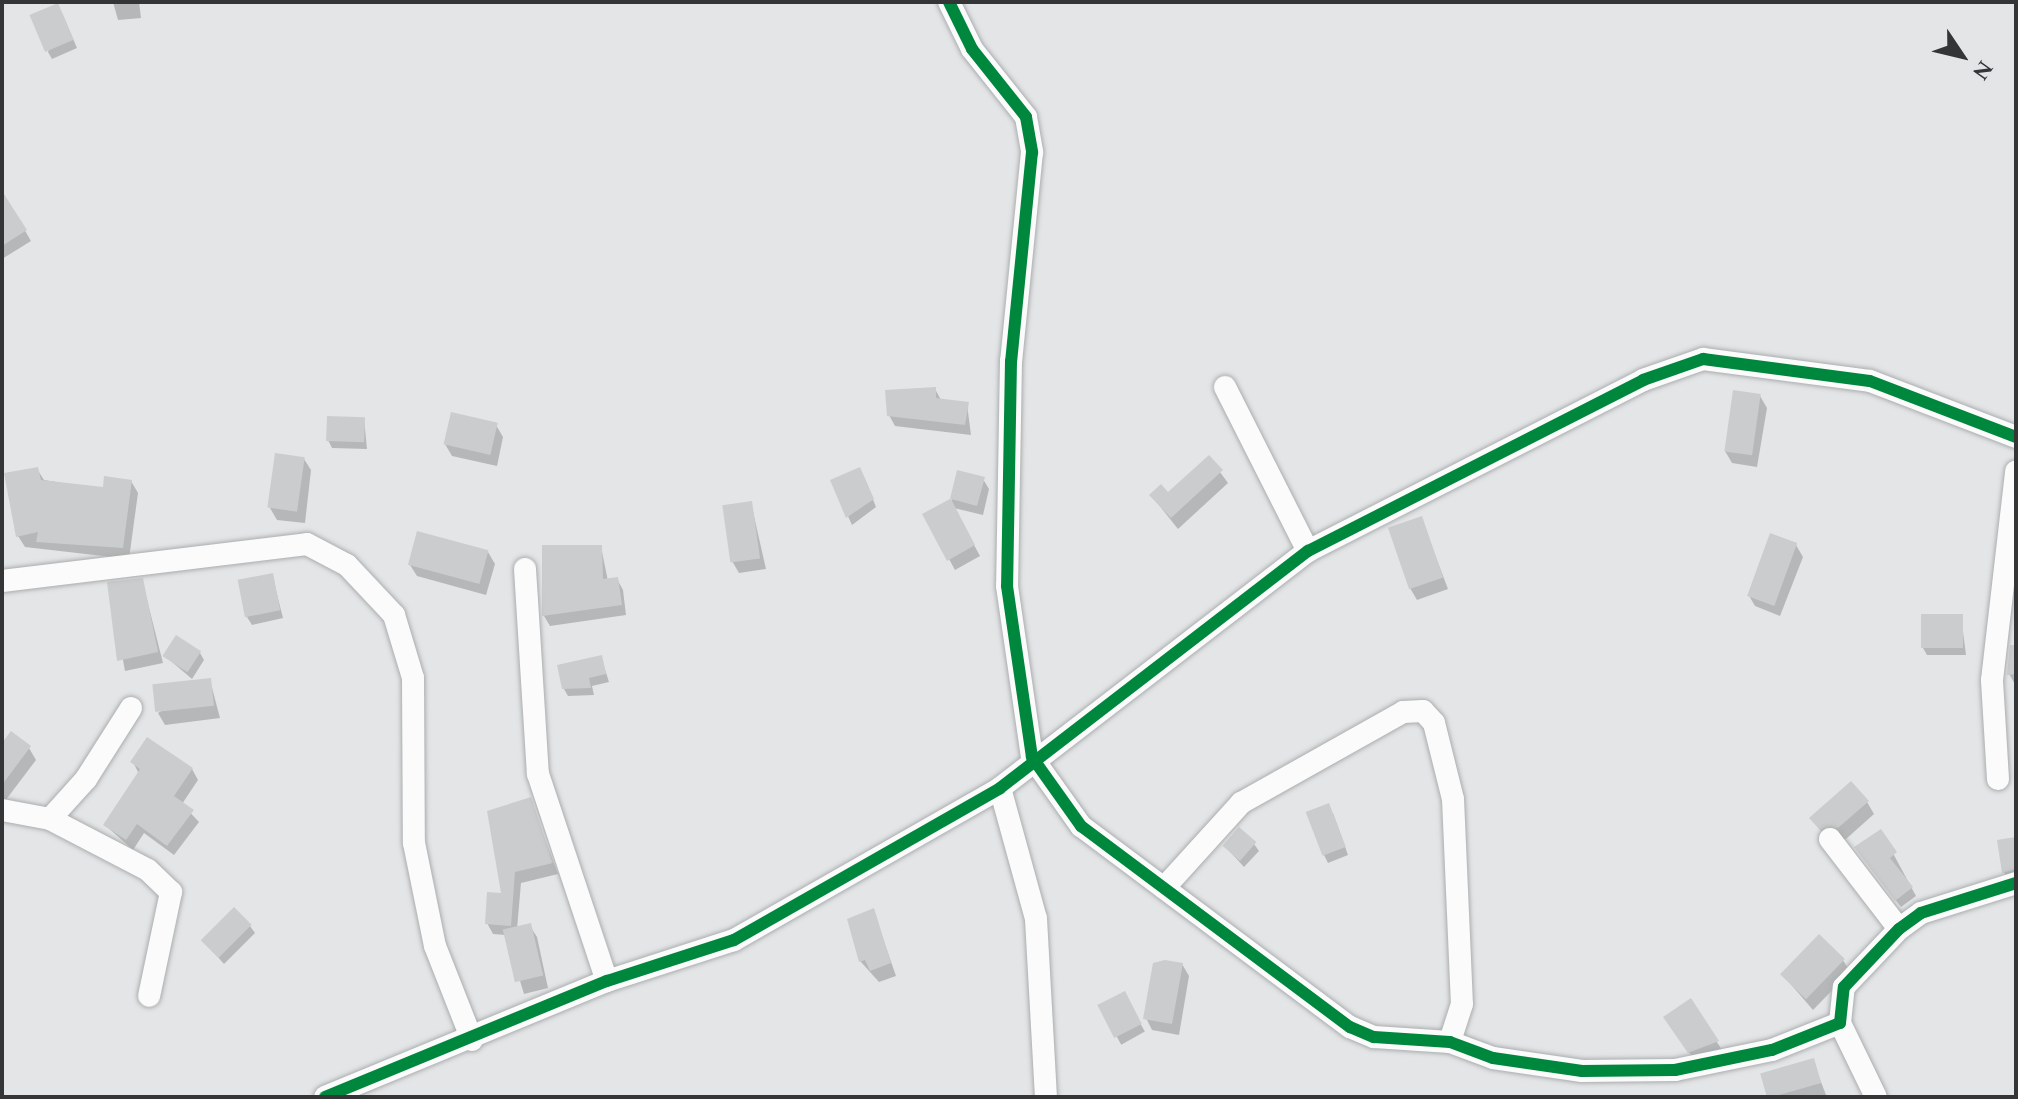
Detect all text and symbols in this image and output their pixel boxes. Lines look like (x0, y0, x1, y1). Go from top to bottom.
north arrow (1922, 16, 2002, 96)
text: N (1963, 53, 2001, 87)

